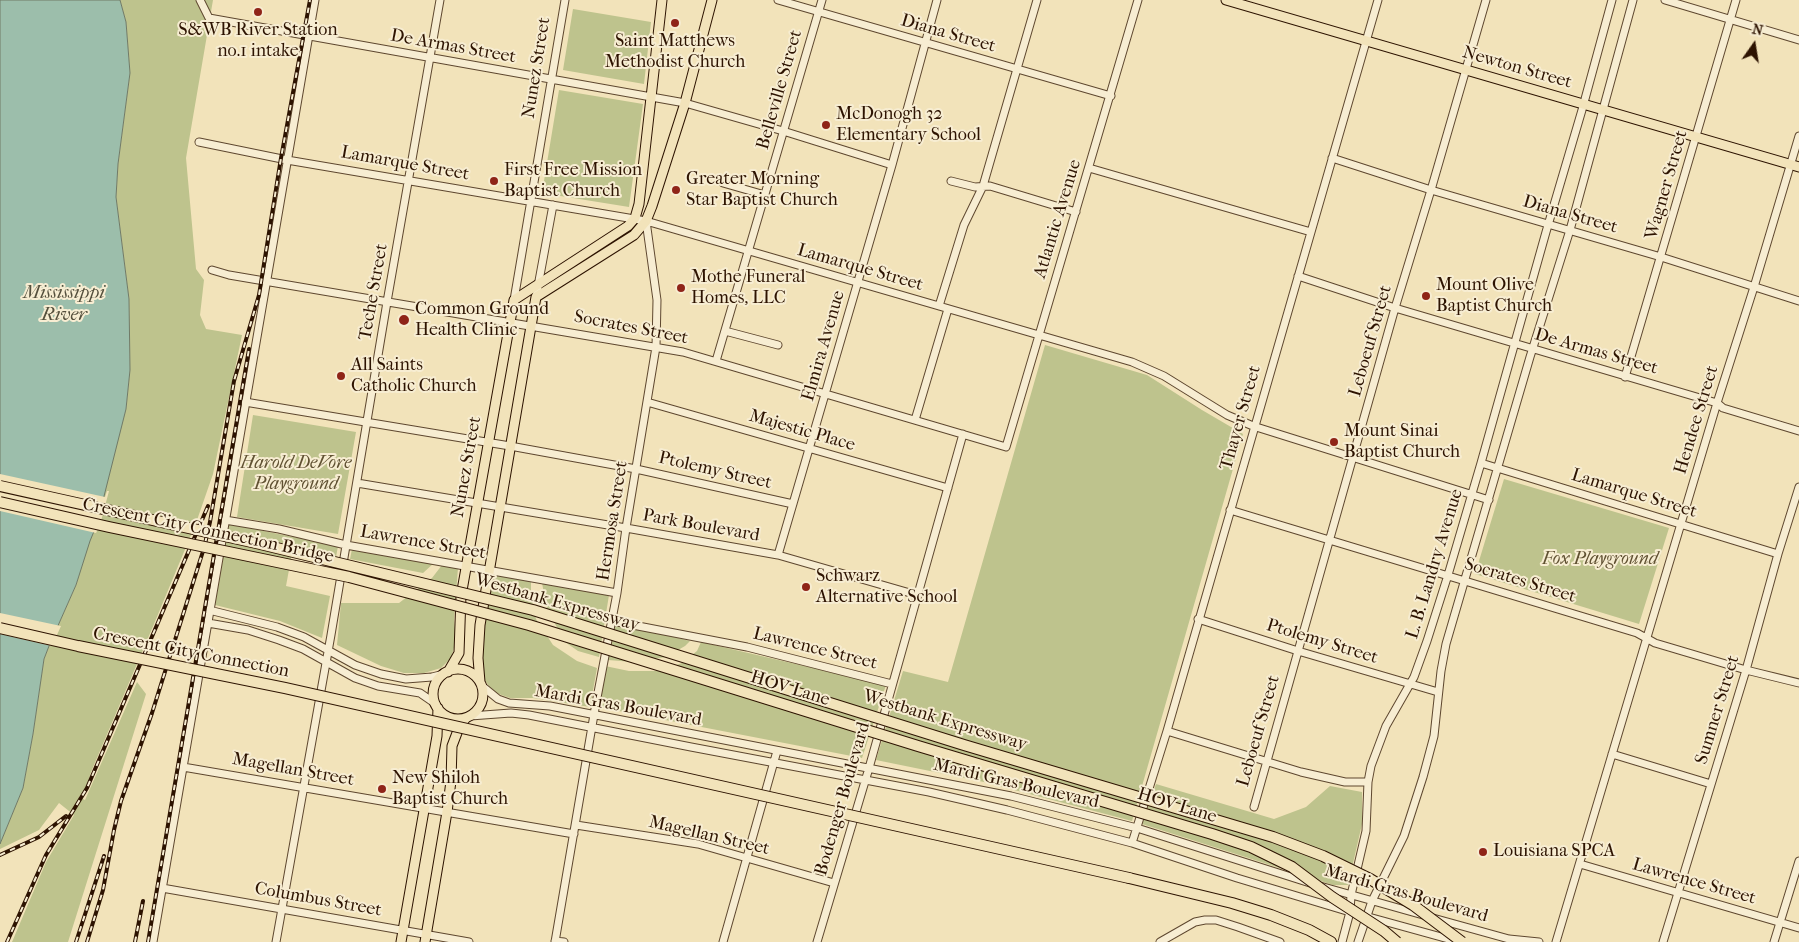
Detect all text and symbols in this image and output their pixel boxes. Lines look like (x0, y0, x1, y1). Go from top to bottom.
marker: S&WB River Station no.1 intake (252, 6, 264, 18)
street label: Diana Street (898, 10, 998, 58)
street label: Nunez Street (518, 16, 556, 120)
marker: Saint Matthews Methodist Church (669, 17, 681, 29)
place label: S&WB River Station no.1 intake (178, 20, 338, 62)
north arrow (1729, 20, 1779, 70)
text: N (1750, 20, 1765, 39)
street label: De Armas Street (389, 25, 517, 69)
street label: Belleville Street (753, 28, 807, 152)
place label: Saint Matthews Methodist Church (605, 31, 745, 74)
street label: Newton Street (1460, 42, 1574, 94)
place label: McDonogh 32 Elementary School (836, 104, 981, 146)
marker: McDonogh 32 Elementary School (820, 119, 832, 131)
street label: Wagner Street (1641, 128, 1693, 242)
street label: Lamarque Street (339, 142, 471, 186)
street label: Atlantic Avenue (1030, 157, 1086, 281)
place label: First Free Mission Baptist Church (504, 160, 642, 202)
place label: Greater Morning Star Baptist Church (686, 169, 838, 212)
marker: First Free Mission Baptist Church (488, 175, 500, 187)
marker: Greater Morning Star Baptist Church (670, 184, 682, 196)
street label: Diana Street (1520, 191, 1620, 239)
street label: Lamarque Street (795, 240, 925, 296)
street label: Teche Street (355, 242, 393, 342)
place label: Mothe Funeral Homes, LLC (691, 267, 806, 310)
place label: Mount Olive Baptist Church (1436, 275, 1552, 318)
water label: Mississippi River (23, 282, 105, 326)
marker: Mothe Funeral Homes, LLC (675, 282, 687, 294)
street label: Leboeuf Street (1345, 283, 1397, 399)
street label: Elmira Avenue (798, 288, 850, 404)
marker: Mount Olive Baptist Church (1420, 290, 1432, 302)
place label: Common Ground Health Clinic (415, 299, 549, 342)
street label: Socrates Street (572, 306, 690, 350)
marker: Common Ground Health Clinic (397, 313, 411, 327)
street label: De Armas Street (1532, 324, 1660, 380)
place label: All Saints Catholic Church (351, 355, 477, 398)
street label: Thayer Street (1216, 363, 1266, 473)
street label: Hendee Street (1670, 363, 1724, 477)
marker: All Saints Catholic Church (335, 370, 347, 382)
street label: Majestic Place (746, 406, 858, 456)
street label: Nunez Street (447, 415, 487, 519)
place label: Mount Sinai Baptist Church (1344, 421, 1460, 464)
marker: Mount Sinai Baptist Church (1328, 436, 1340, 448)
street label: Ptolemy Street (656, 447, 774, 495)
park label: Harold DeVore Playground (241, 453, 351, 496)
street label: Hermosa Street (593, 460, 633, 582)
street label: Lamarque Street (1569, 465, 1699, 523)
street label: L. B. Landry Avenue (1402, 486, 1468, 642)
street label: Crescent City Connection Bridge (80, 494, 336, 568)
street label: Park Boulevard (641, 505, 761, 547)
street label: Lawrence Street (358, 521, 488, 565)
park label: Fox Playground (1542, 549, 1658, 571)
street label: Socrates Street (1462, 554, 1578, 608)
place label: Schwarz Alternative School (816, 566, 957, 608)
street label: Westbank Expressway (472, 569, 642, 637)
marker: Schwarz Alternative School (800, 581, 812, 593)
street label: Ptolemy Street (1264, 615, 1380, 669)
street label: Crescent City Connection (91, 623, 291, 683)
street label: Lawrence Street (751, 623, 879, 675)
street label: Sumner Street (1691, 653, 1745, 767)
street label: HOV Lane (748, 667, 832, 711)
street label: Leboeuf Street (1233, 673, 1285, 789)
street label: Mardi Gras Boulevard (533, 681, 703, 731)
street label: Westbank Expressway (860, 686, 1030, 756)
street label: Bodenger Boulevard (811, 720, 875, 878)
street label: Magellan Street (230, 749, 356, 791)
street label: Mardi Gras Boulevard (931, 754, 1101, 814)
place label: New Shiloh Baptist Church (392, 768, 508, 811)
marker: New Shiloh Baptist Church (376, 783, 388, 795)
street label: HOV Lane (1135, 784, 1219, 828)
street label: Magellan Street (646, 812, 772, 860)
place label: Louisiana SPCA (1493, 841, 1615, 863)
marker: Louisiana SPCA (1477, 846, 1489, 858)
street label: Lawrence Street (1630, 854, 1758, 910)
street label: Mardi Gras Boulevard (1322, 860, 1490, 928)
street label: Columbus Street (253, 878, 383, 922)

